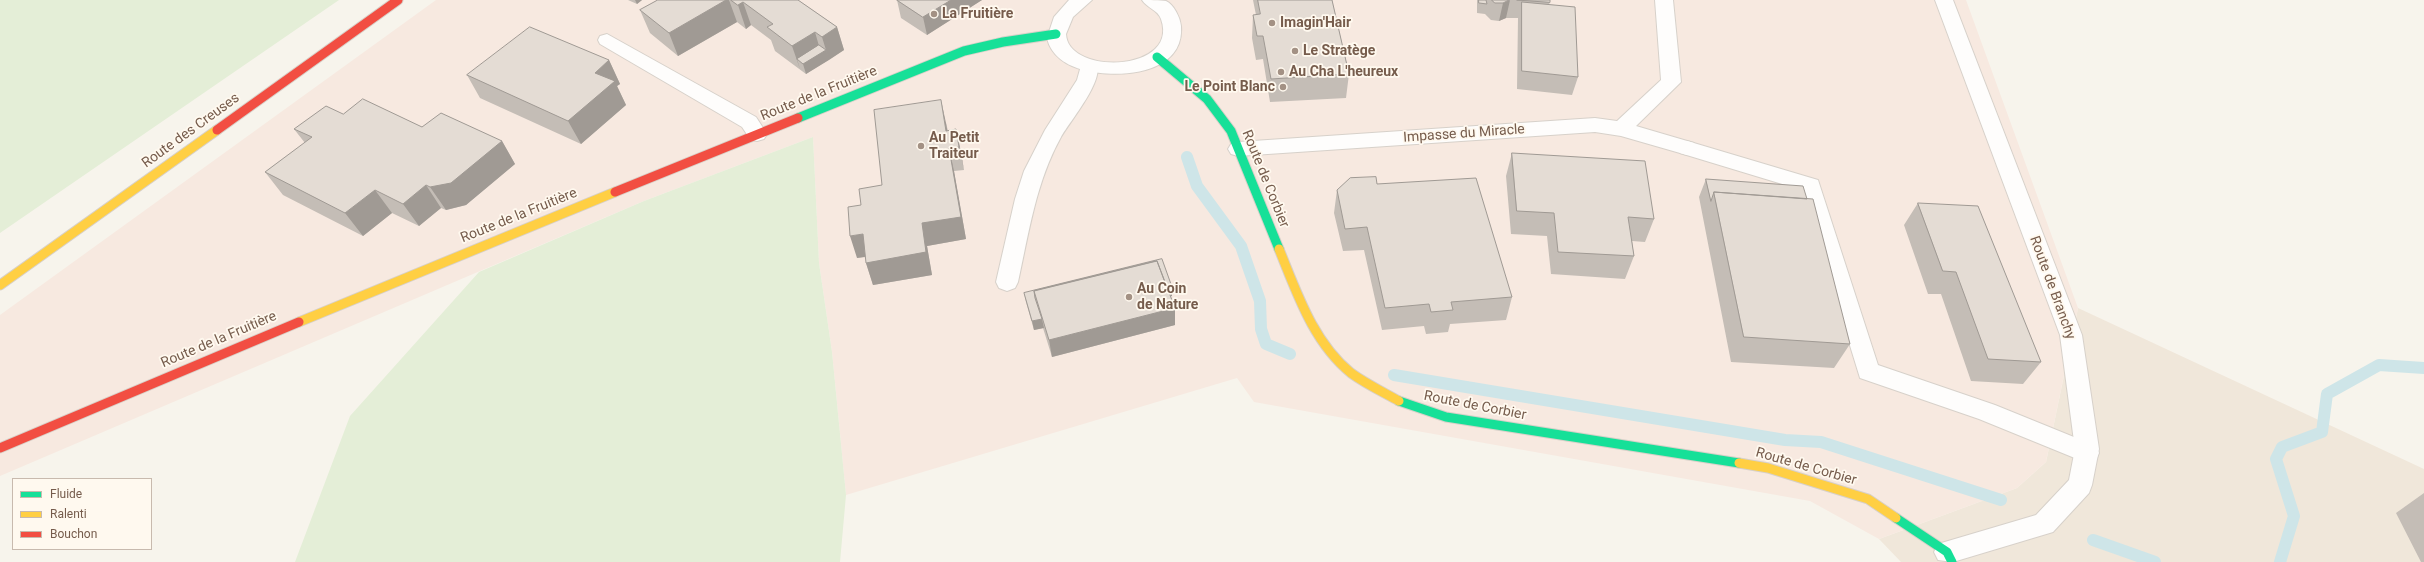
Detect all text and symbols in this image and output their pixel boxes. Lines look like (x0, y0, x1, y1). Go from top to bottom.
place label: La Fruitière (942, 6, 1013, 22)
marker: La Fruitière (929, 9, 939, 19)
place label: Imagin'Hair (1280, 15, 1351, 31)
marker: Imagin'Hair (1267, 18, 1277, 28)
place label: Le Stratège (1303, 43, 1375, 59)
marker: Le Stratège (1290, 46, 1300, 56)
street label: Route de la Fruitière (758, 63, 880, 125)
place label: Au Cha L'heureux (1289, 64, 1398, 80)
marker: Au Cha L'heureux (1276, 67, 1286, 77)
place label: Le Point Blanc (1185, 79, 1275, 95)
marker: Le Point Blanc (1278, 82, 1288, 92)
street label: Route des Creuses (139, 90, 243, 172)
street label: Impasse du Miracle (1403, 121, 1525, 147)
street label: Route de Corbier (1238, 128, 1292, 230)
place label: Au Petit Traiteur (929, 130, 979, 162)
marker: Au Petit Traiteur (916, 141, 926, 151)
street label: Route de la Fruitière (458, 185, 580, 247)
street label: Route de Branchy (2026, 234, 2078, 342)
place label: Au Coin de Nature (1137, 281, 1198, 314)
marker: Au Coin de Nature (1124, 292, 1134, 302)
street label: Route de la Fruitière (159, 308, 279, 372)
street label: Route de Corbier (1422, 388, 1528, 424)
street label: Route de Corbier (1754, 445, 1858, 489)
legend (12, 478, 152, 550)
text: Fluide (50, 487, 82, 501)
text: Ralenti (50, 507, 87, 521)
text: Bouchon (50, 527, 97, 541)

